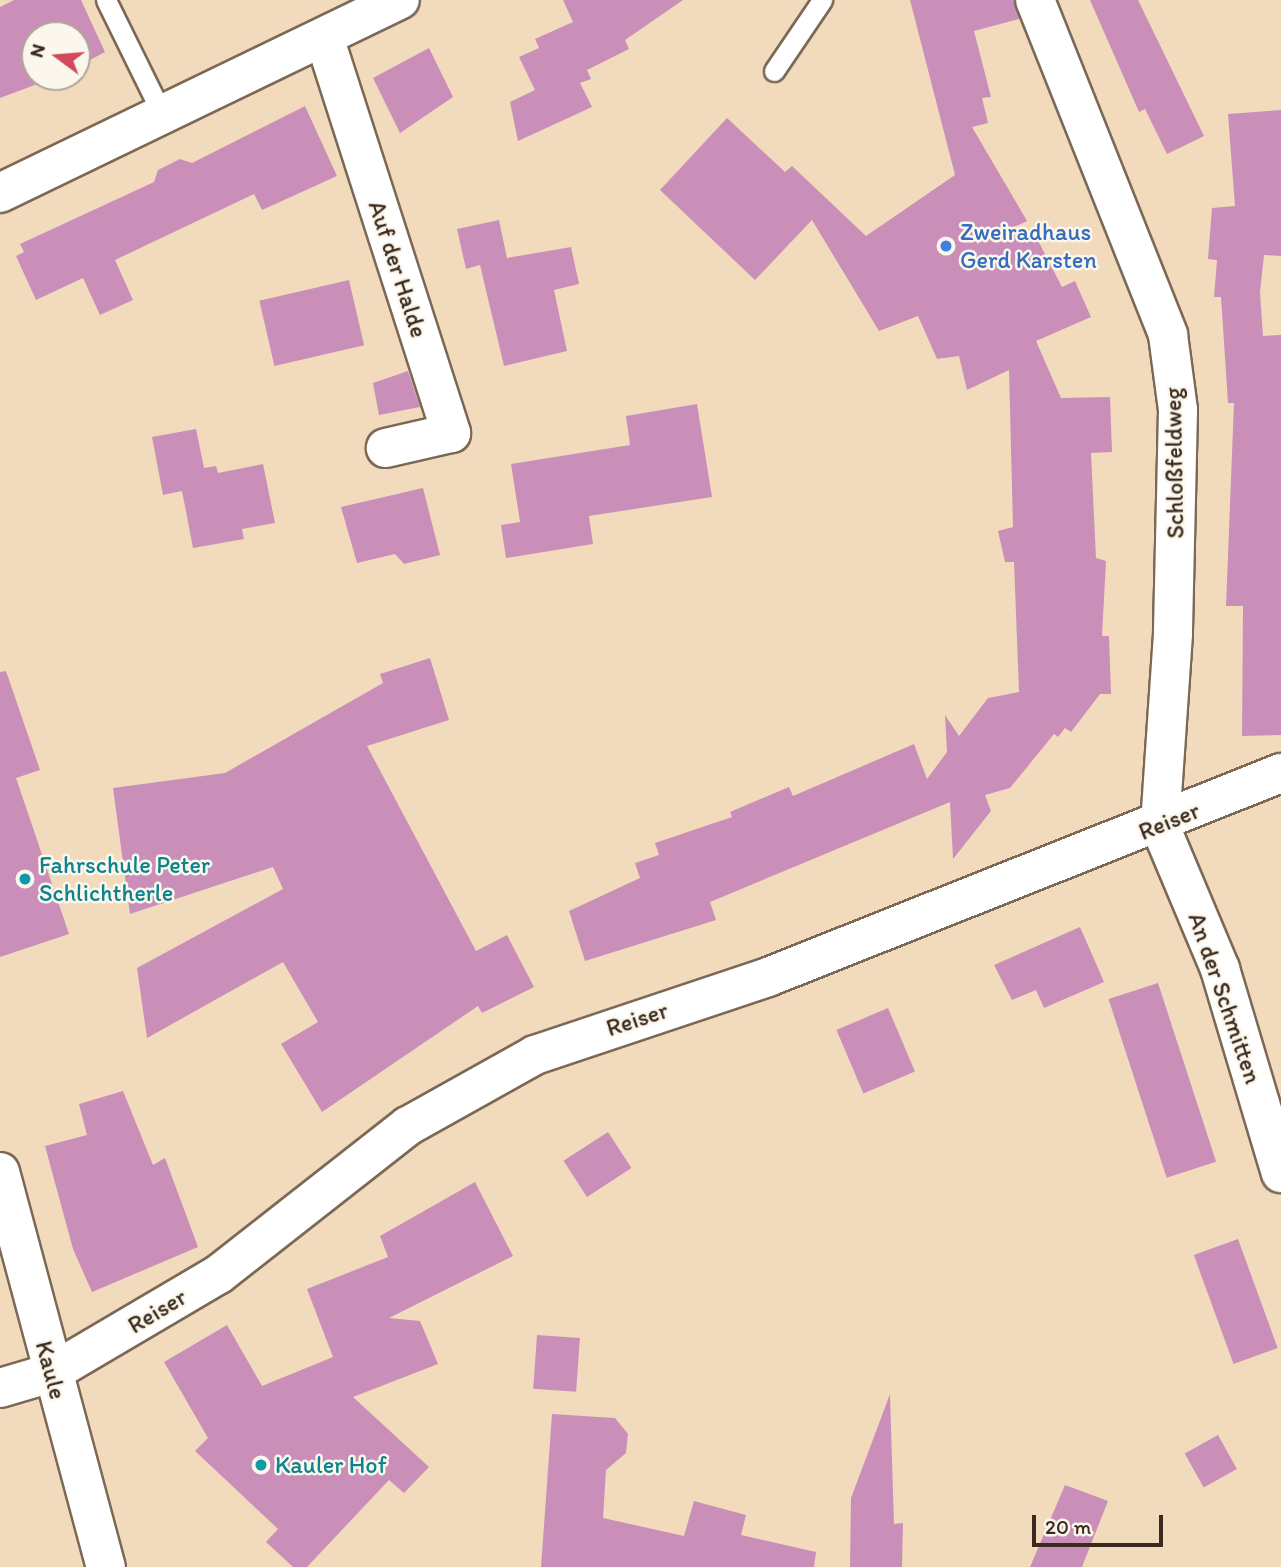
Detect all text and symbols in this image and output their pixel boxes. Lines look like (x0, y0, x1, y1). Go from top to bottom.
north arrow (21, 21, 91, 91)
text: N (24, 41, 50, 60)
street label: Auf der Halde (362, 197, 434, 341)
place label: Zweiradhaus Gerd Karsten (960, 218, 1098, 274)
marker: Zweiradhaus Gerd Karsten (938, 238, 954, 254)
street label: Schloßfeldweg (1158, 387, 1190, 539)
street label: Reiser (1134, 796, 1204, 846)
place label: Fahrschule Peter Schlichtherle (39, 851, 210, 907)
marker: Fahrschule Peter Schlichtherle (17, 871, 33, 887)
street label: An der Schmitten (1182, 909, 1268, 1087)
street label: Reiser (602, 996, 672, 1042)
street label: Reiser (122, 1282, 192, 1340)
street label: Kaule (29, 1338, 73, 1402)
place label: Kauler Hof (275, 1451, 387, 1479)
marker: Kauler Hof (253, 1457, 269, 1473)
scale bar (1036, 1500, 1167, 1544)
text: 20 m (1045, 1514, 1091, 1539)

